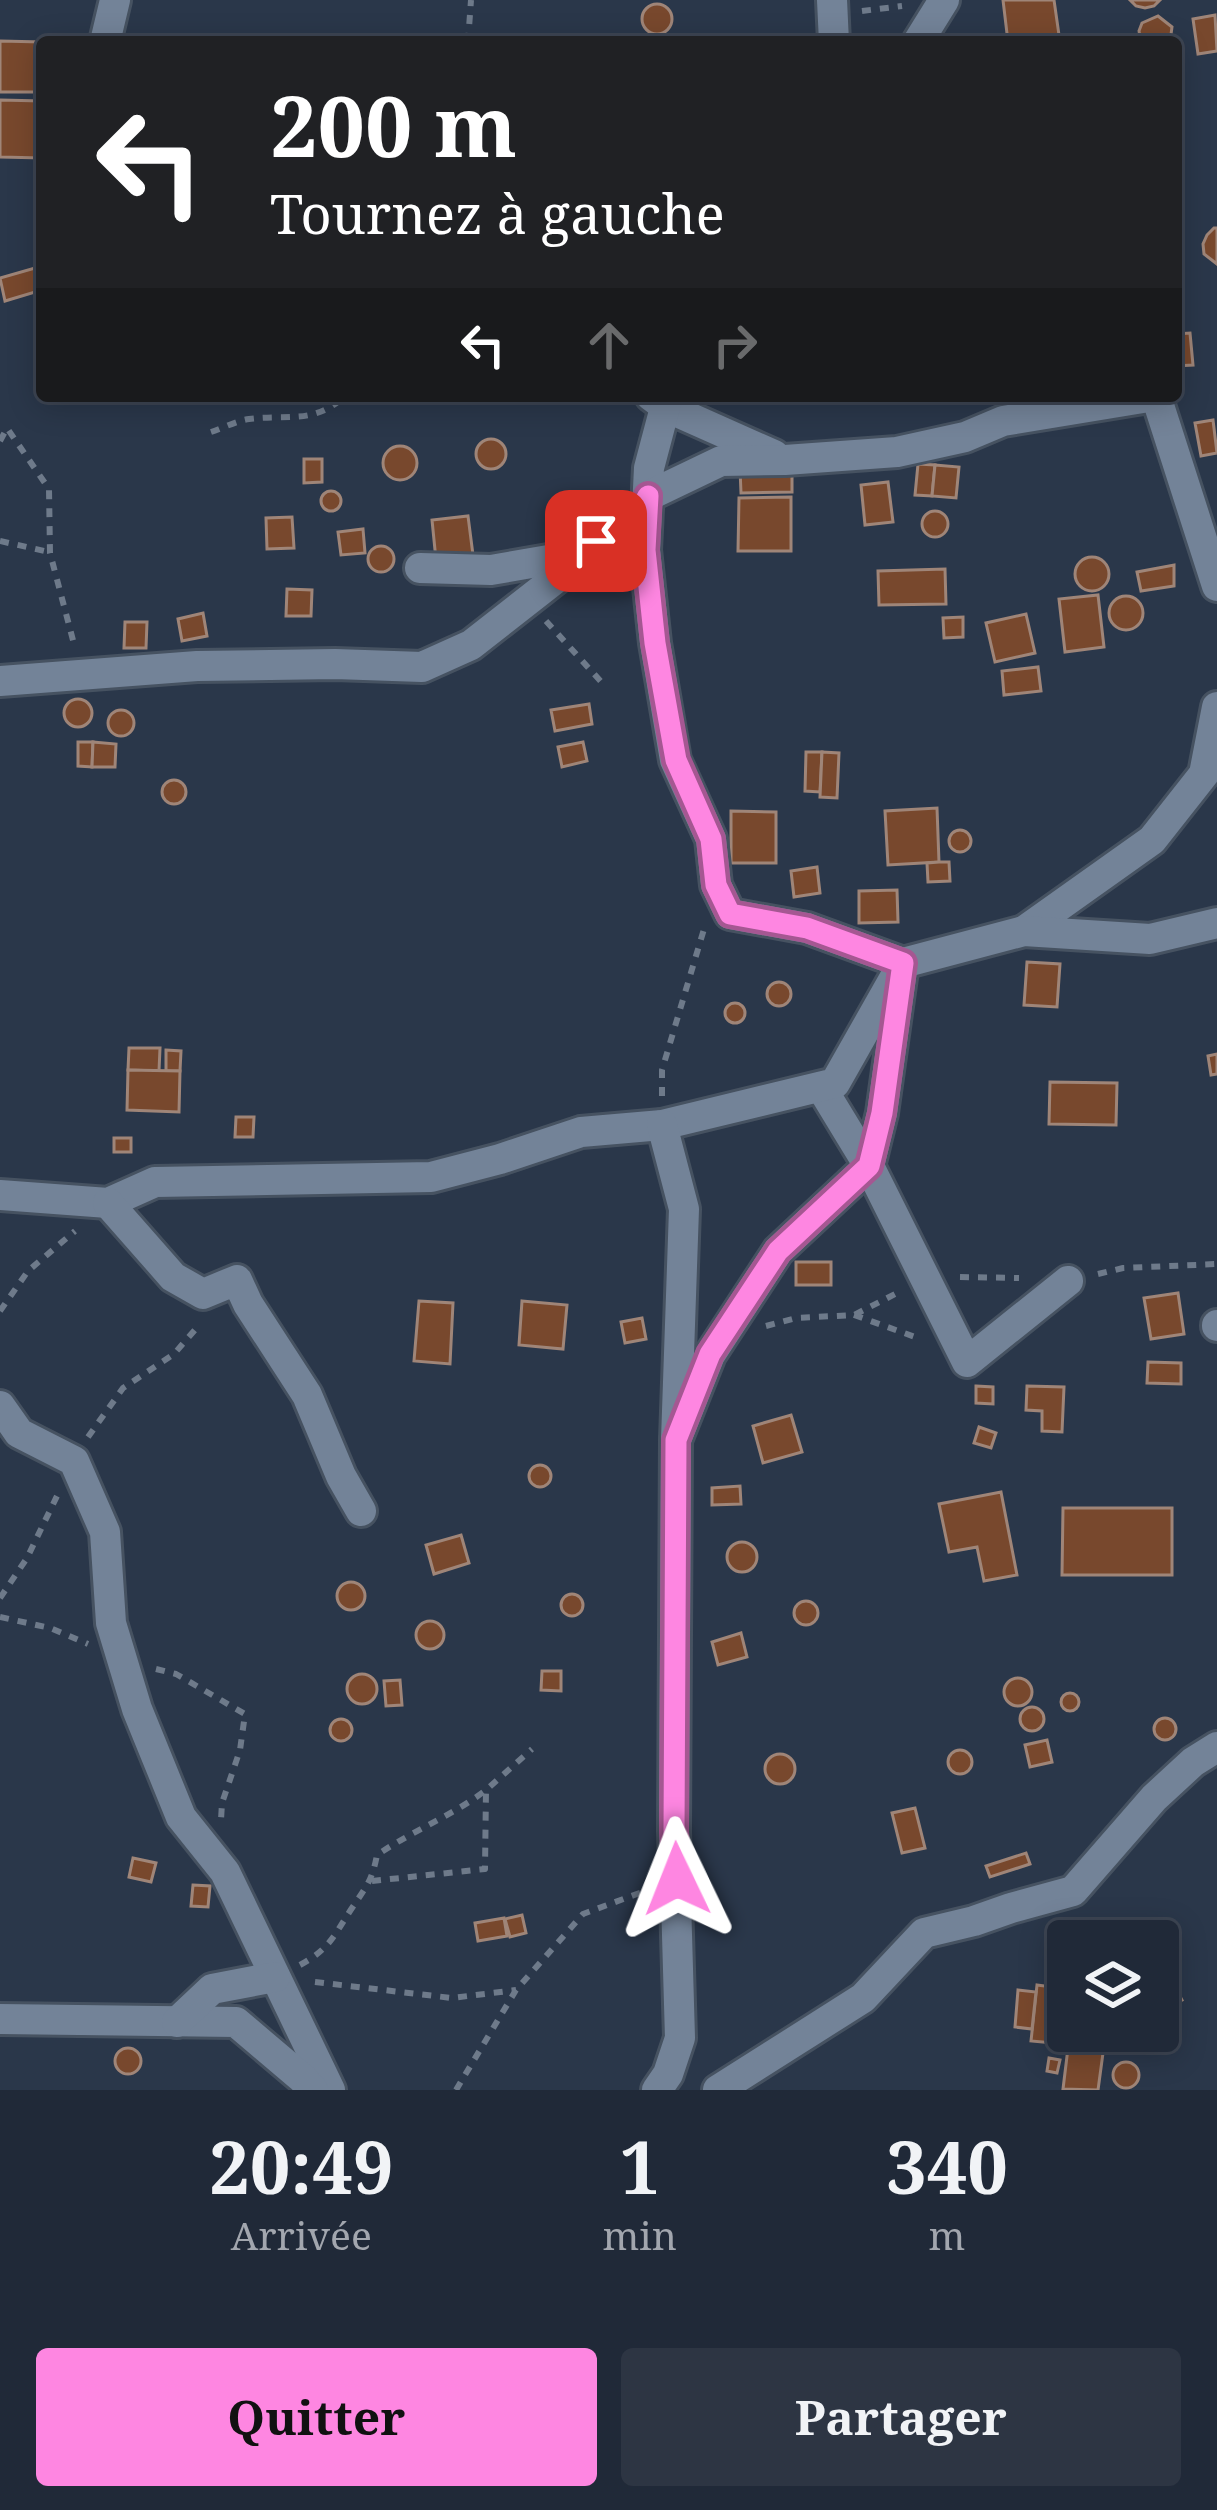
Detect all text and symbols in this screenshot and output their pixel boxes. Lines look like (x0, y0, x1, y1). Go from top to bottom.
text: 200 m (270, 67, 517, 182)
icon: left (72, 84, 228, 240)
text: Tournez à gauche (270, 176, 725, 250)
icon: left (450, 312, 516, 378)
icon: ahead (576, 312, 642, 378)
icon: right (702, 312, 768, 378)
pin (545, 490, 647, 592)
icon: arrive (563, 508, 629, 574)
position arrow (614, 1816, 740, 1942)
map controls (1047, 1920, 1179, 2052)
button: layers (1047, 1920, 1179, 2052)
text: 20:49 (209, 2117, 394, 2215)
text: 1 (619, 2117, 660, 2215)
text: 340 (886, 2117, 1008, 2215)
text: Arrivée (231, 2208, 372, 2261)
text: min (603, 2208, 677, 2261)
text: m (929, 2208, 965, 2261)
button: Quitter (36, 2348, 597, 2486)
button: Partager (621, 2348, 1181, 2486)

